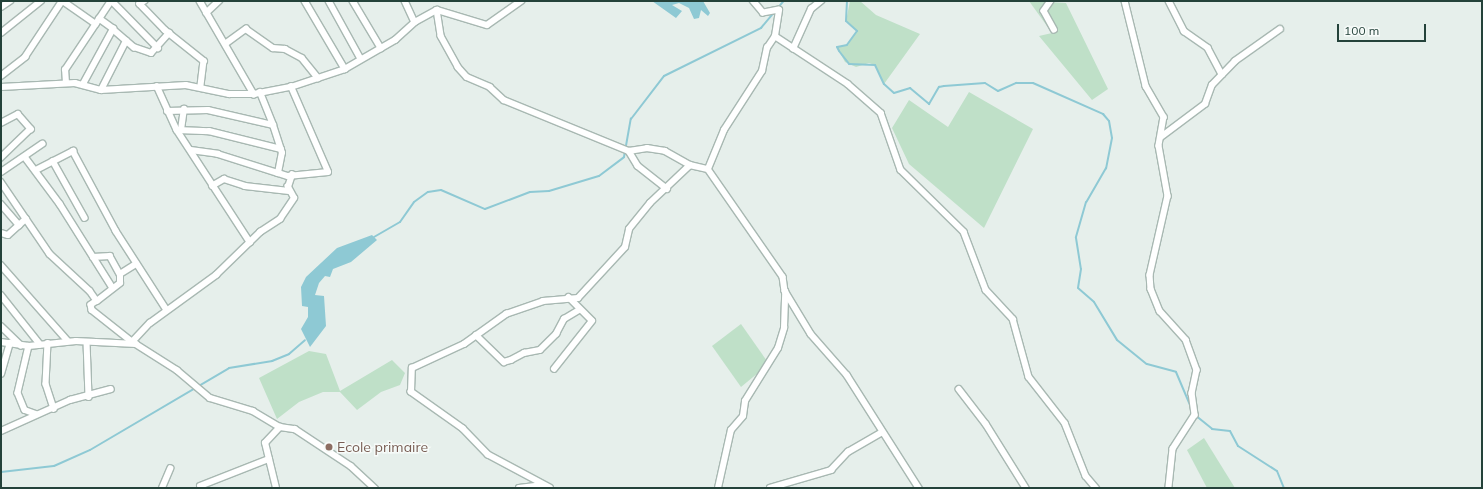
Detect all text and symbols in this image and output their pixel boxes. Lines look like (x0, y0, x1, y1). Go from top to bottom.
scale bar (1339, 16, 1428, 42)
text: 100 m (1344, 23, 1379, 38)
place label: Ecole primaire (337, 439, 428, 455)
marker: Ecole primaire (324, 442, 334, 452)

